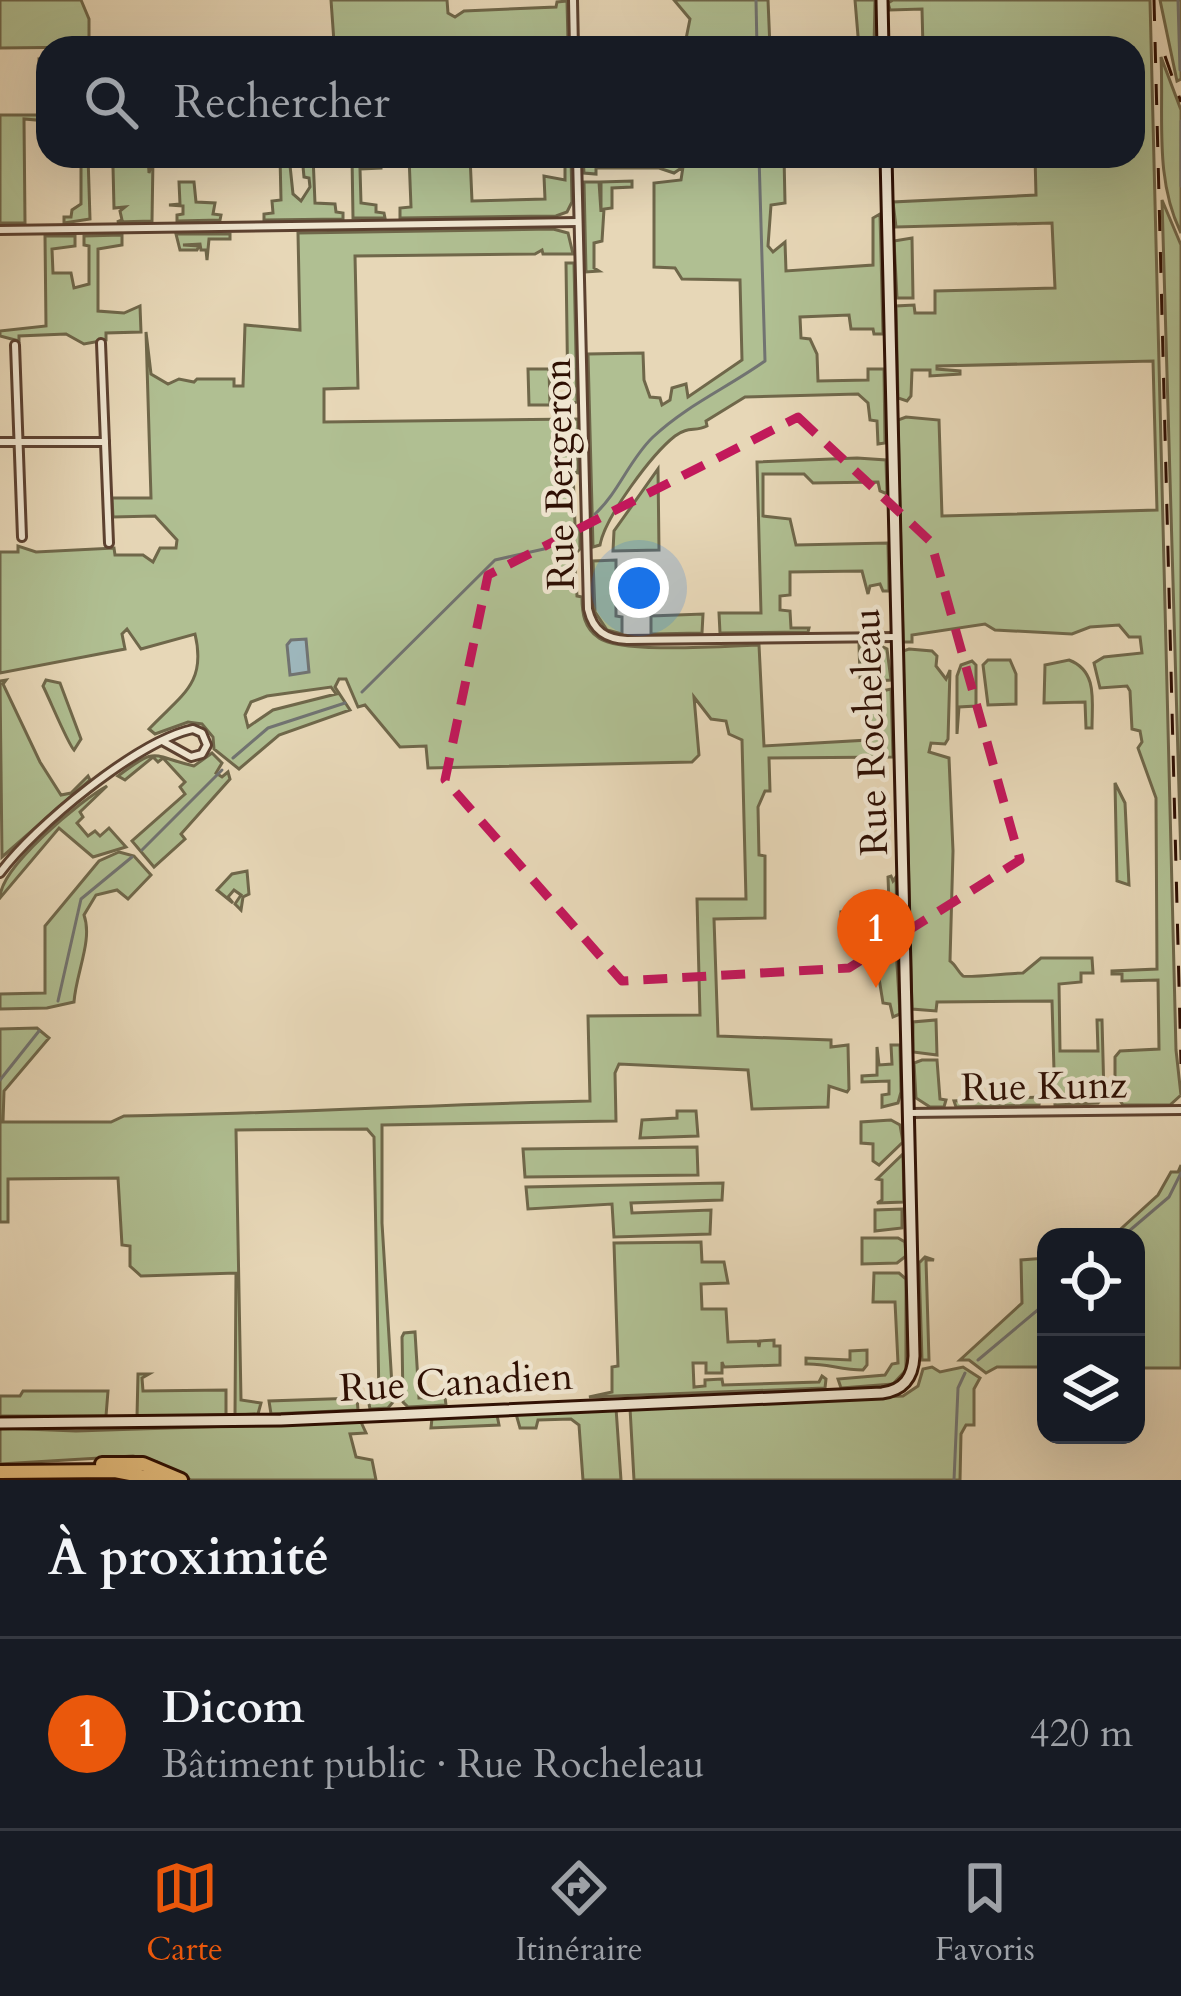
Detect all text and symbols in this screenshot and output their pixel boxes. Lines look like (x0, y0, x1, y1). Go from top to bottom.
search box (36, 36, 1145, 168)
icon: search (78, 69, 144, 135)
text: Rechercher (174, 72, 390, 133)
street label: Rue Bergeron (531, 357, 588, 590)
your location (609, 558, 669, 618)
street label: Rue Rocheleau (840, 607, 901, 857)
pin: 1 (837, 889, 915, 988)
street label: Rue Kunz (960, 1059, 1128, 1114)
map controls (1037, 1228, 1145, 1444)
button: locate (1037, 1228, 1145, 1336)
button: layers (1037, 1336, 1145, 1444)
street label: Rue Canadien (338, 1350, 574, 1415)
text: À proximité (48, 1523, 329, 1593)
text: Dicom (162, 1677, 304, 1738)
text: 1 (77, 1707, 97, 1760)
text: 420 m (1030, 1707, 1133, 1760)
text: Bâtiment public · Rue Rocheleau (162, 1738, 704, 1791)
tab: Carte (146, 1855, 223, 1972)
tab: Itinéraire (515, 1855, 643, 1972)
tab: Favoris (935, 1855, 1035, 1972)

